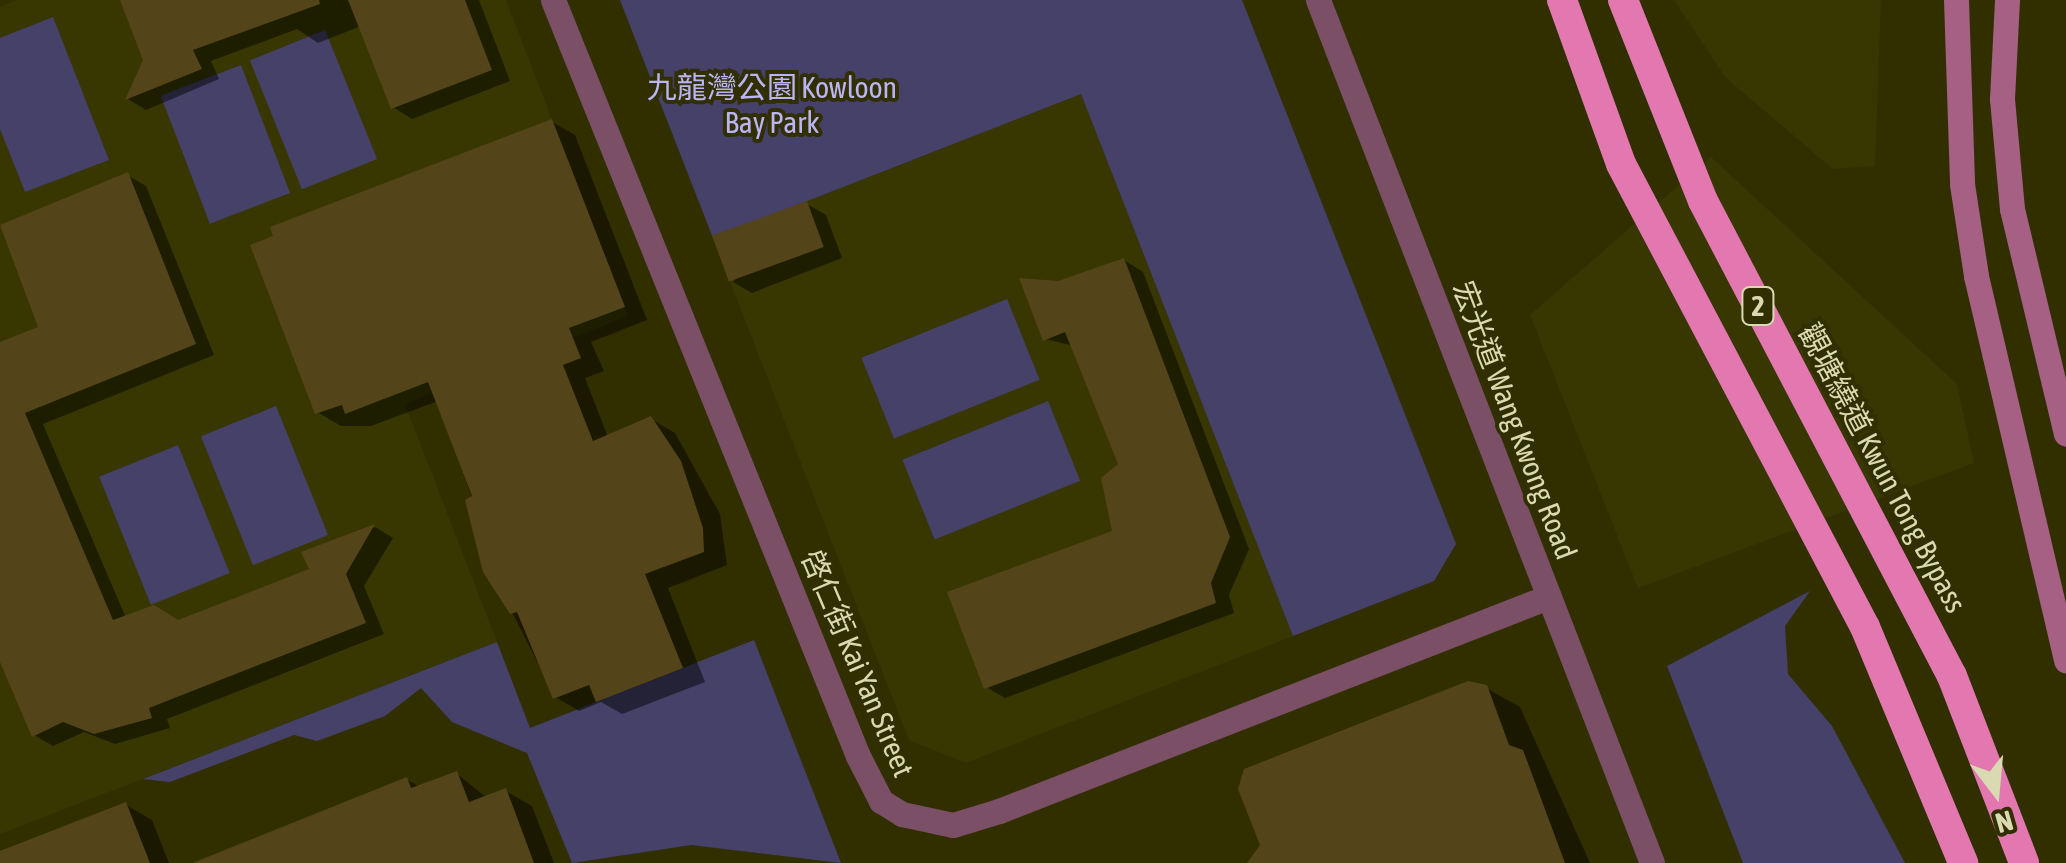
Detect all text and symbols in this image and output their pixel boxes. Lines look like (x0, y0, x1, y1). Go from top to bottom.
park label: 九龍灣公園 Kowloon Bay Park (647, 69, 897, 140)
street label: 宏光道 Wang Kwong Road (1445, 276, 1585, 564)
road number: 2 (1740, 283, 1776, 329)
street label: 觀塘繞道 Kwun Tong Bypass (1792, 317, 1974, 619)
street label: 啓仁街 Kai Yan Street (794, 544, 922, 782)
north arrow (1946, 743, 2046, 843)
text: N (1992, 804, 2017, 839)

